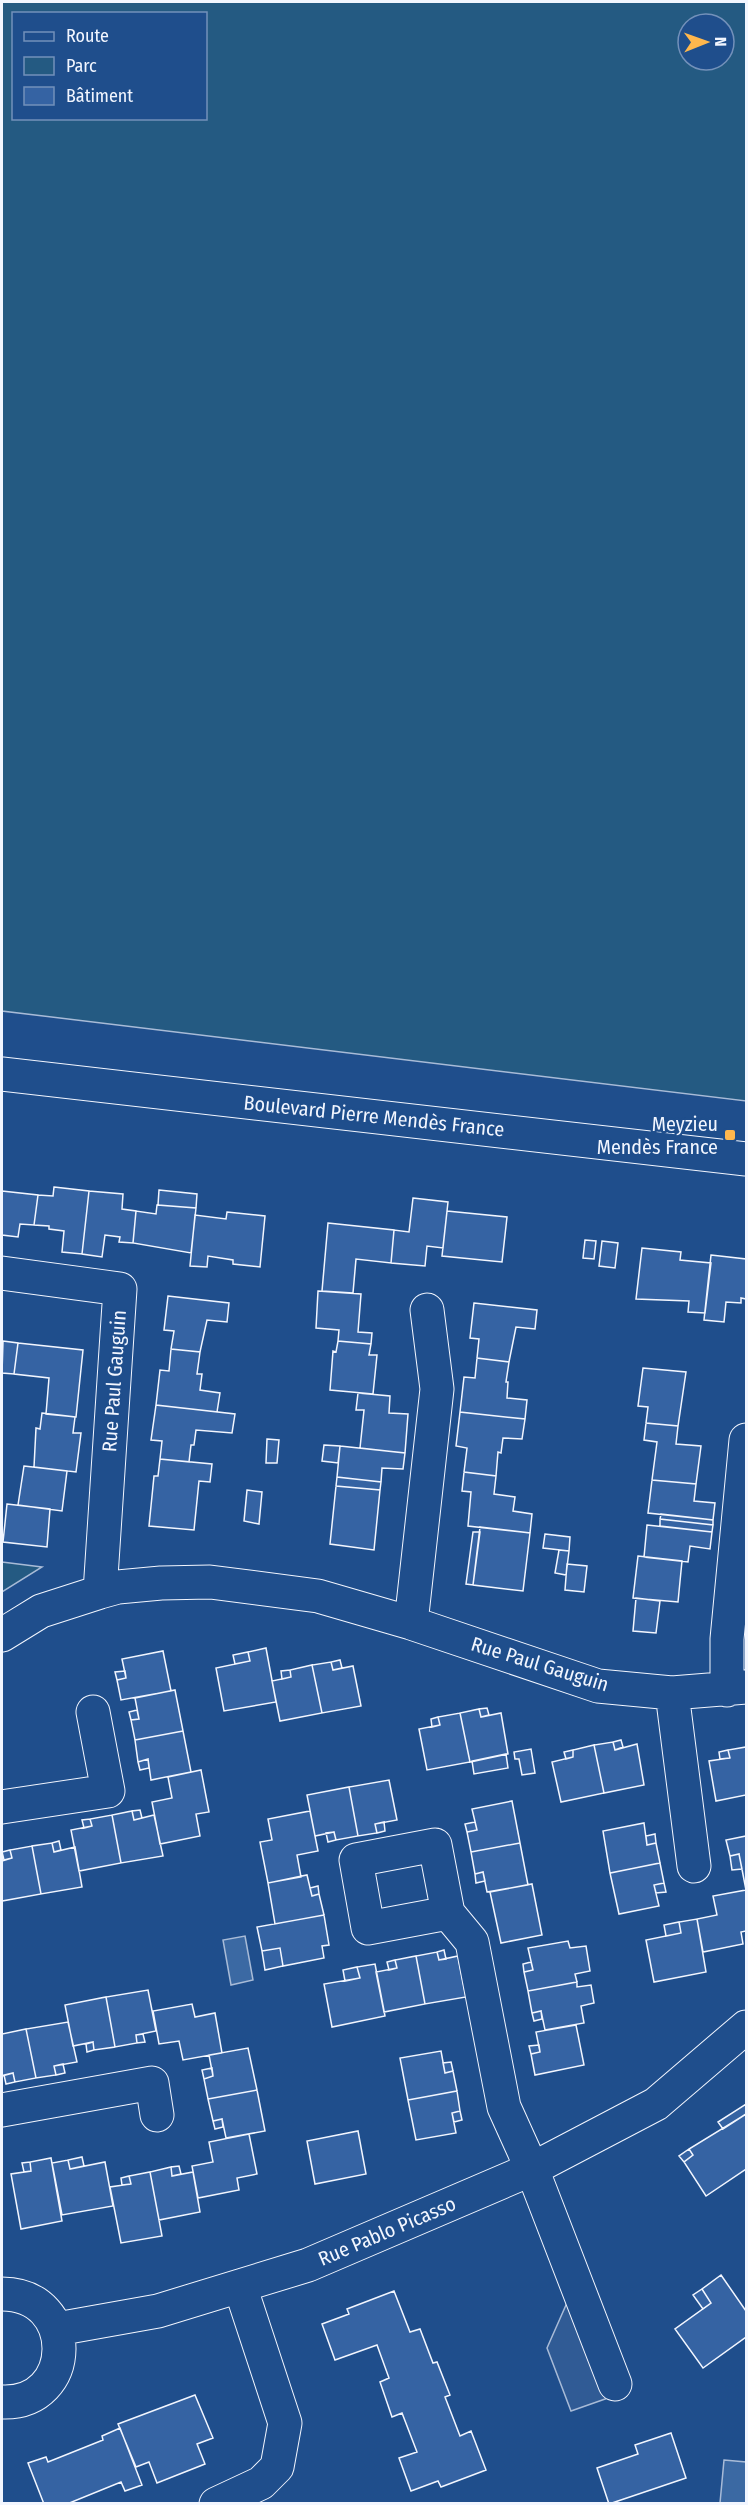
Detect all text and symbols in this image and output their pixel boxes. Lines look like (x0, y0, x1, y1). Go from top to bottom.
legend (12, 12, 207, 120)
north arrow (676, 12, 736, 72)
text: Route (66, 25, 109, 47)
text: N (711, 37, 730, 47)
text: Parc (66, 55, 97, 77)
text: Bâtiment (66, 85, 133, 107)
street label: Boulevard Pierre Mendès France (243, 1090, 505, 1142)
place label: Meyzieu Mendès France (597, 1112, 718, 1159)
marker: Meyzieu Mendès France (723, 1128, 737, 1142)
street label: Rue Paul Gauguin (97, 1309, 131, 1453)
street label: Rue Paul Gauguin (468, 1632, 612, 1696)
street label: Rue Pablo Picasso (315, 2191, 459, 2271)

